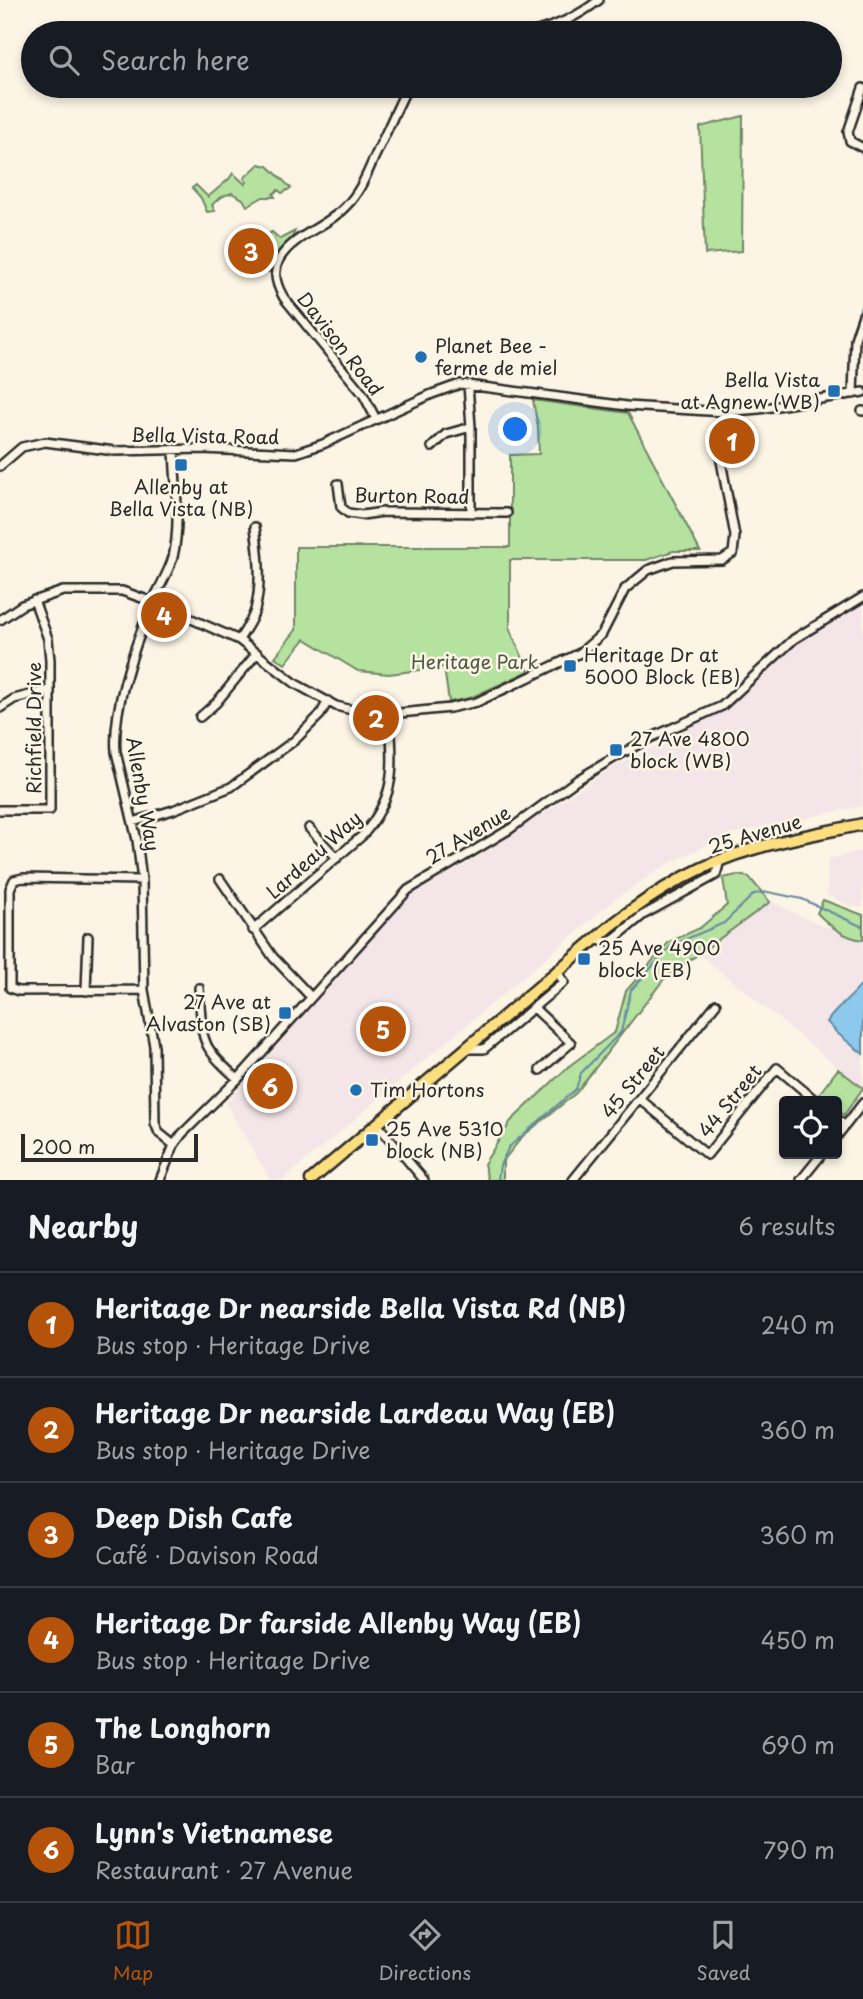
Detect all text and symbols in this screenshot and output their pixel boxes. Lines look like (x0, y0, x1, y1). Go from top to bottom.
search box (21, 21, 842, 98)
text: Search here (101, 40, 250, 79)
icon: search (45, 41, 83, 79)
pin: 3 (228, 225, 274, 277)
street label: Davison Road (291, 286, 390, 401)
place label: Planet Bee - ferme de miel (435, 331, 557, 381)
marker: Planet Bee - ferme de miel (413, 349, 429, 365)
place label: Bella Vista at Agnew (WB) (680, 365, 820, 415)
marker: Bella Vista at Agnew (WB) (826, 383, 842, 399)
your location (498, 412, 532, 446)
pin: 1 (709, 415, 755, 467)
street label: Bella Vista Road (131, 420, 279, 450)
marker: Allenby at Bella Vista (NB) (173, 457, 189, 473)
place label: Allenby at Bella Vista (NB) (109, 472, 254, 522)
street label: Burton Road (354, 480, 470, 510)
pin: 4 (141, 589, 187, 641)
place label: Heritage Dr at 5000 Block (EB) (584, 640, 740, 690)
park label: Heritage Park (411, 647, 539, 675)
marker: Heritage Dr at 5000 Block (EB) (562, 658, 578, 674)
street label: Richfield Drive (19, 662, 47, 794)
pin: 2 (353, 692, 399, 744)
place label: 27 Ave 4800 block (WB) (630, 724, 750, 774)
street label: Allenby Way (120, 734, 168, 853)
marker: 27 Ave 4800 block (WB) (608, 742, 624, 758)
street label: 27 Avenue (420, 798, 515, 870)
street label: Lardeau Way (259, 804, 367, 905)
street label: 25 Avenue (705, 806, 805, 860)
place label: 25 Ave 4900 block (EB) (598, 933, 720, 983)
marker: 25 Ave 4900 block (EB) (576, 951, 592, 967)
place label: 27 Ave at Alvaston (SB) (146, 987, 271, 1037)
pin: 5 (360, 1003, 406, 1055)
marker: 27 Ave at Alvaston (SB) (277, 1005, 293, 1021)
street label: 45 Street (594, 1039, 671, 1124)
street label: 44 Street (691, 1058, 768, 1143)
pin: 6 (247, 1060, 293, 1112)
place label: Tim Hortons (370, 1075, 484, 1103)
marker: Tim Hortons (348, 1082, 364, 1098)
map controls (779, 1096, 842, 1159)
button: locate (779, 1096, 842, 1159)
place label: 25 Ave 5310 block (NB) (386, 1114, 504, 1164)
scale bar (21, 1131, 198, 1163)
text: 200 m (32, 1132, 95, 1160)
marker: 25 Ave 5310 block (NB) (364, 1132, 380, 1148)
text: Nearby (28, 1203, 138, 1248)
text: 6 results (739, 1208, 835, 1243)
text: Heritage Dr nearside Bella Vista Rd (NB) (95, 1288, 626, 1327)
text: 1 (46, 1307, 57, 1342)
text: 240 m (761, 1307, 835, 1342)
text: Bus stop · Heritage Drive (95, 1327, 371, 1362)
text: Heritage Dr nearside Lardeau Way (EB) (95, 1393, 615, 1432)
text: 2 (43, 1412, 59, 1447)
text: 360 m (760, 1412, 835, 1447)
text: Bus stop · Heritage Drive (95, 1432, 371, 1467)
text: Deep Dish Cafe (95, 1498, 293, 1537)
text: 3 (43, 1517, 59, 1552)
text: 360 m (760, 1517, 835, 1552)
text: Café · Davison Road (95, 1537, 319, 1572)
text: Heritage Dr farside Allenby Way (EB) (95, 1603, 582, 1642)
text: 4 (43, 1622, 59, 1657)
text: 450 m (761, 1622, 835, 1657)
text: Bus stop · Heritage Drive (95, 1642, 371, 1677)
text: The Longhorn (95, 1708, 271, 1747)
text: 5 (44, 1727, 58, 1762)
text: 690 m (761, 1727, 835, 1762)
text: Bar (95, 1747, 135, 1782)
text: Lynn's Vietnamese (95, 1813, 333, 1852)
text: 6 (43, 1832, 59, 1867)
text: 790 m (763, 1832, 835, 1867)
text: Restaurant · 27 Avenue (95, 1852, 353, 1887)
tab: Map (113, 1916, 153, 1986)
tab: Directions (379, 1916, 471, 1986)
tab: Saved (696, 1916, 750, 1986)

